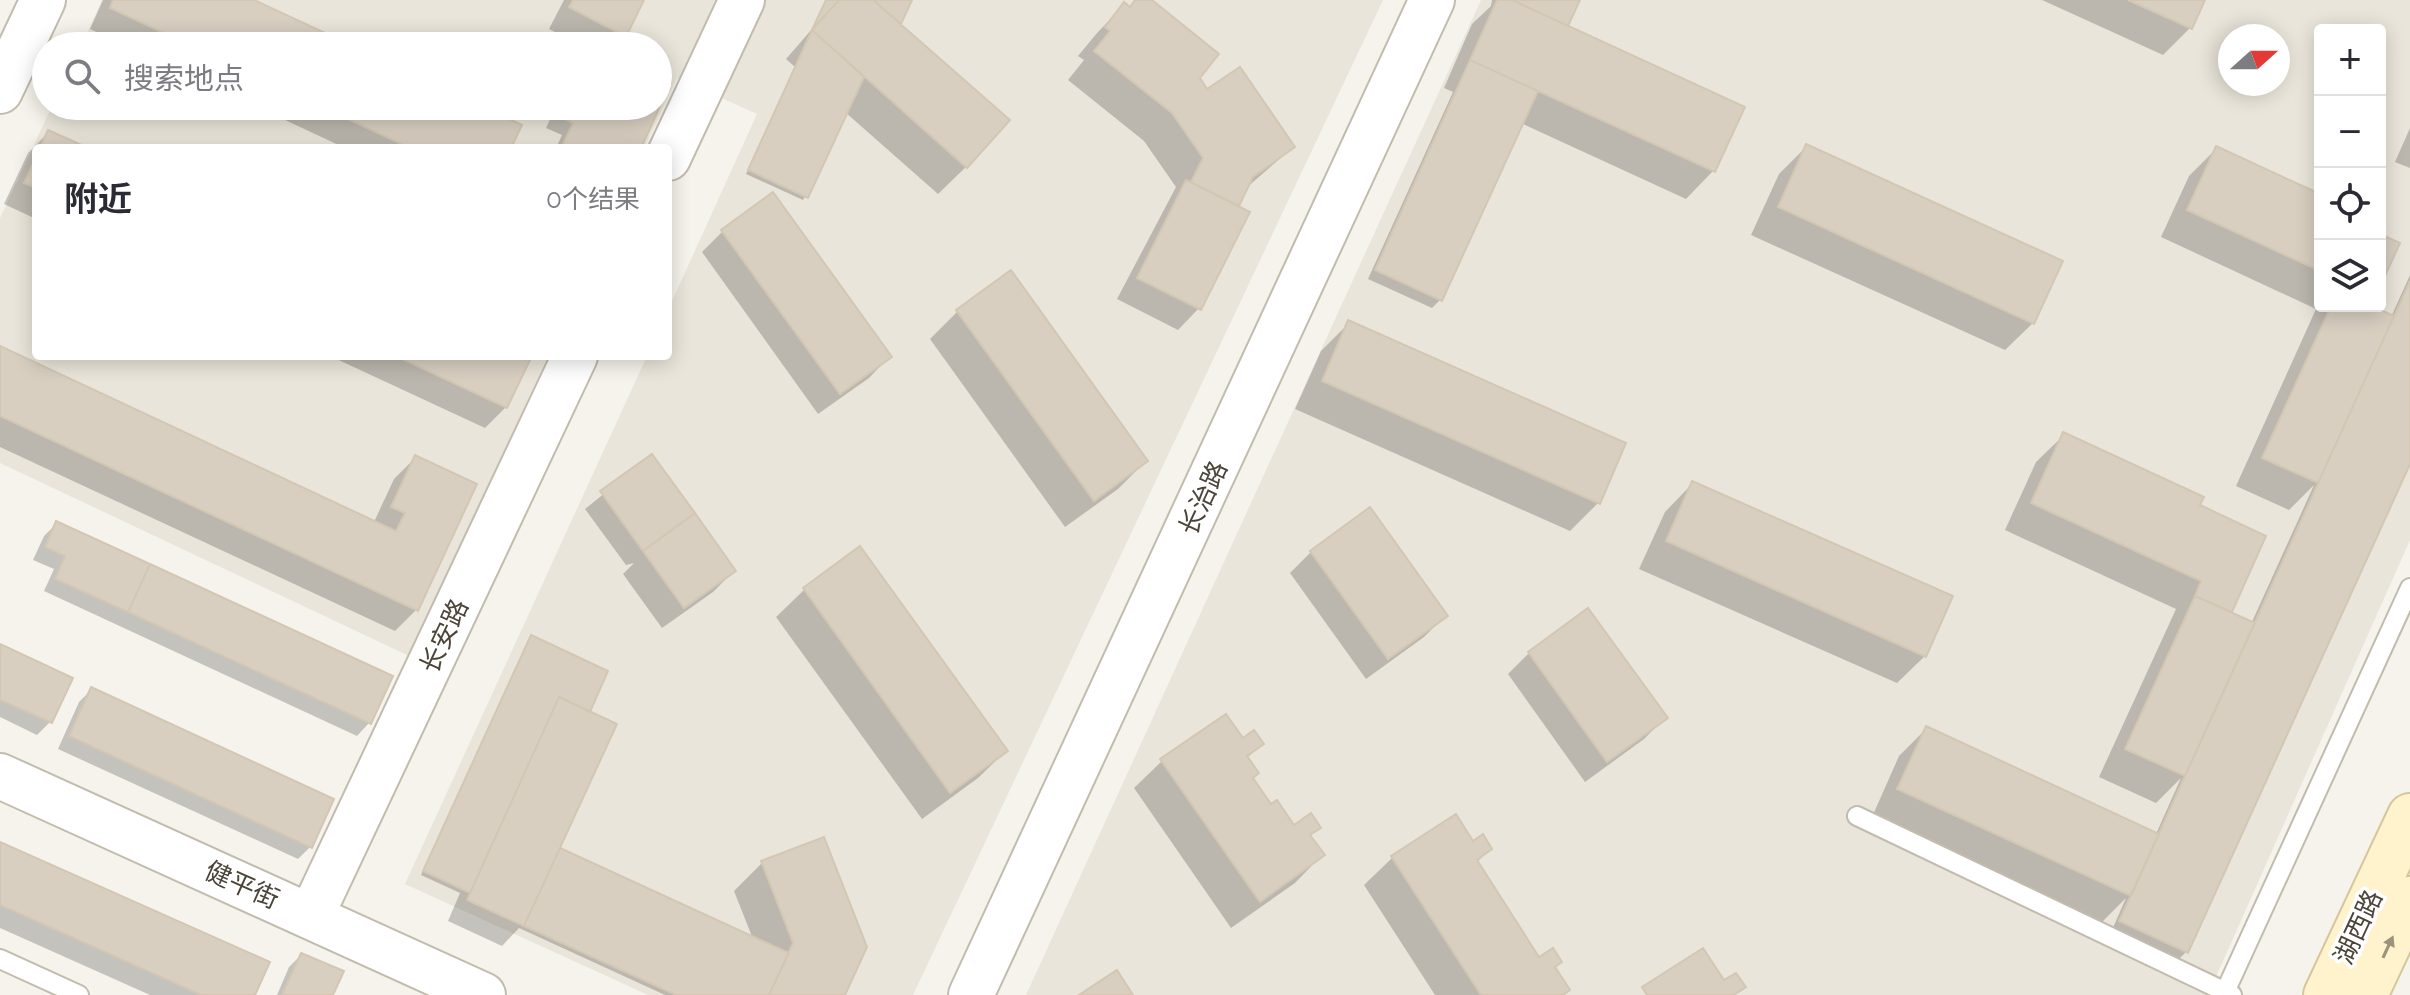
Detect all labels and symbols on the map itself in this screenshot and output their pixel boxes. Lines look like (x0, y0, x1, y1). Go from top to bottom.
north arrow (2218, 24, 2290, 96)
street label: 长治路 (1173, 456, 1233, 540)
street label: 长安路 (414, 594, 474, 678)
street label: 健平街 (200, 855, 284, 915)
street label: 湖西路 (2328, 885, 2388, 969)
one-way arrow (2381, 935, 2394, 959)

